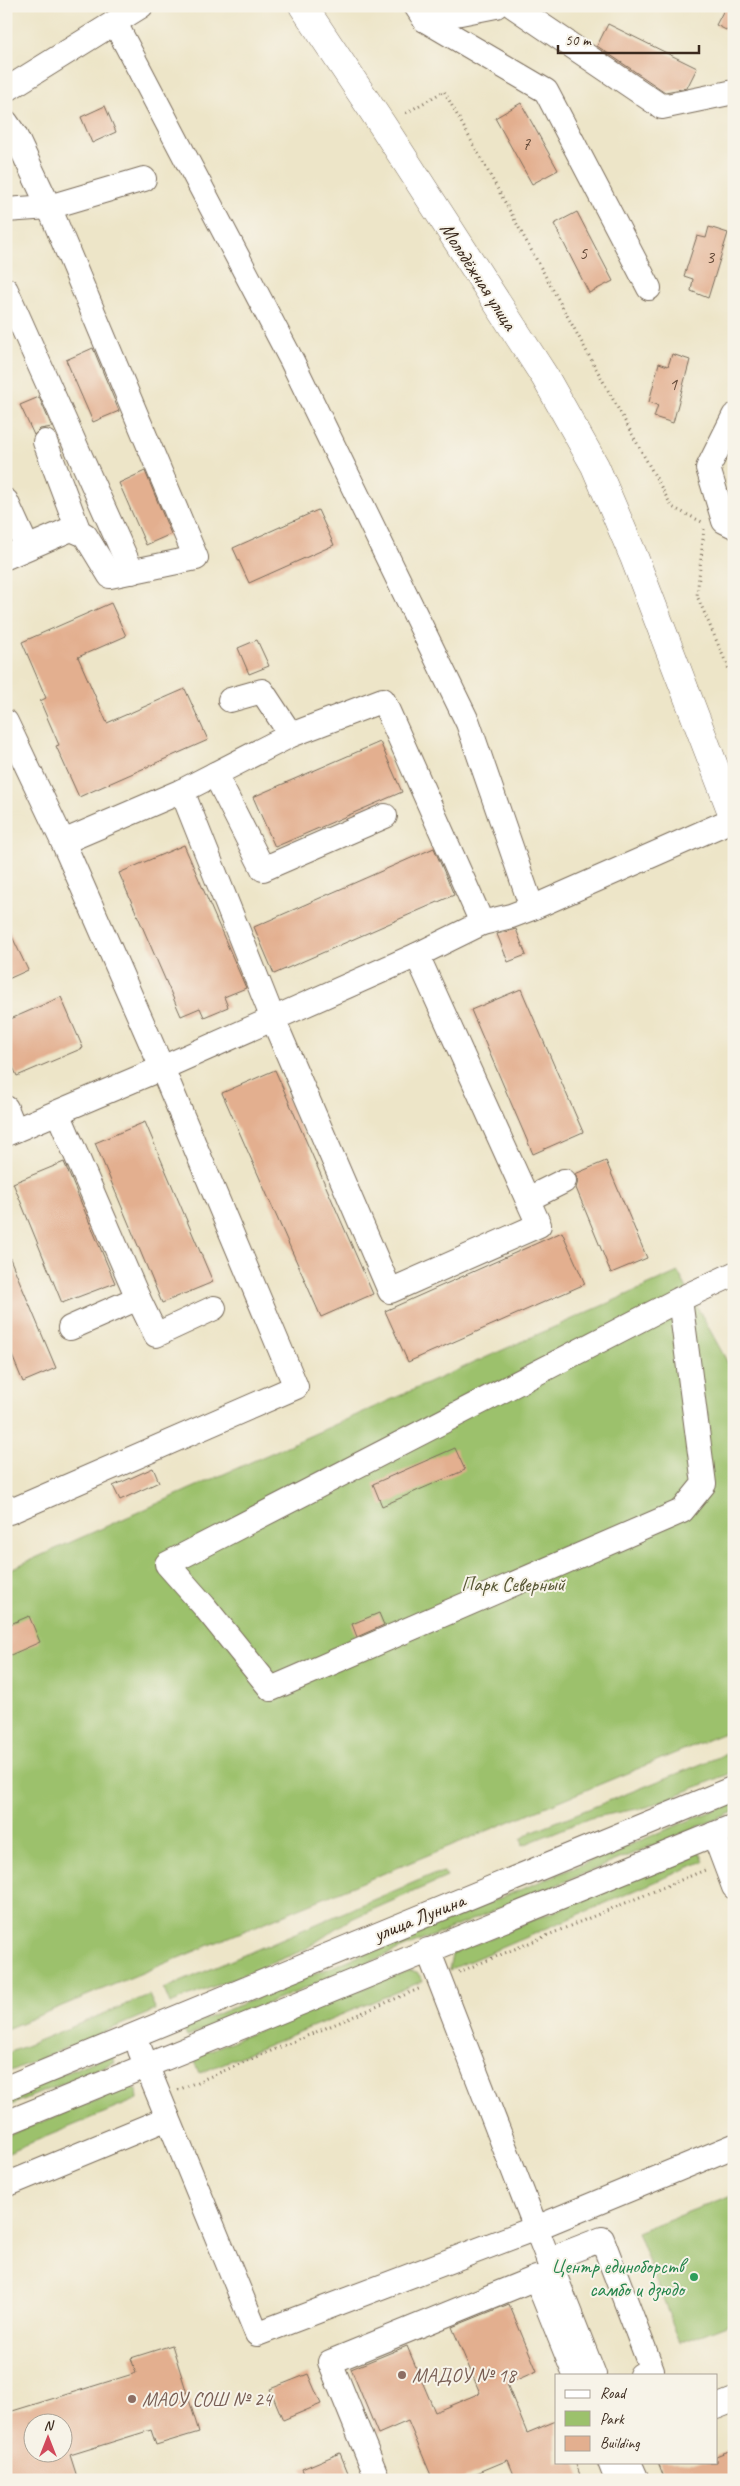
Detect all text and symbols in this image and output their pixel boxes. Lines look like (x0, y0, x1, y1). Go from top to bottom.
scale bar (558, 22, 699, 54)
text: 50 m (565, 31, 592, 50)
house number: 7 (522, 133, 531, 155)
street label: Молодёжная улица (434, 218, 524, 336)
house number: 5 (579, 242, 588, 264)
house number: 3 (706, 246, 716, 268)
house number: 1 (669, 373, 678, 395)
park label: Парк Северный (461, 1572, 567, 1597)
street label: улица Лунина (369, 1887, 470, 1947)
place label: Центр единоборств самбо и дзюдо (551, 2254, 689, 2302)
marker: Центр единоборств самбо и дзюдо (688, 2271, 700, 2283)
place label: МАДОУ № 18 (412, 2363, 518, 2388)
marker: МАДОУ № 18 (396, 2369, 408, 2381)
legend (555, 2374, 718, 2464)
text: Road (600, 2384, 627, 2403)
place label: МАОУ СОШ № 24 (142, 2387, 274, 2412)
marker: МАОУ СОШ № 24 (126, 2393, 138, 2405)
text: Park (600, 2410, 625, 2429)
north arrow (22, 2414, 72, 2464)
text: N (44, 2417, 55, 2434)
text: Building (600, 2434, 640, 2453)

